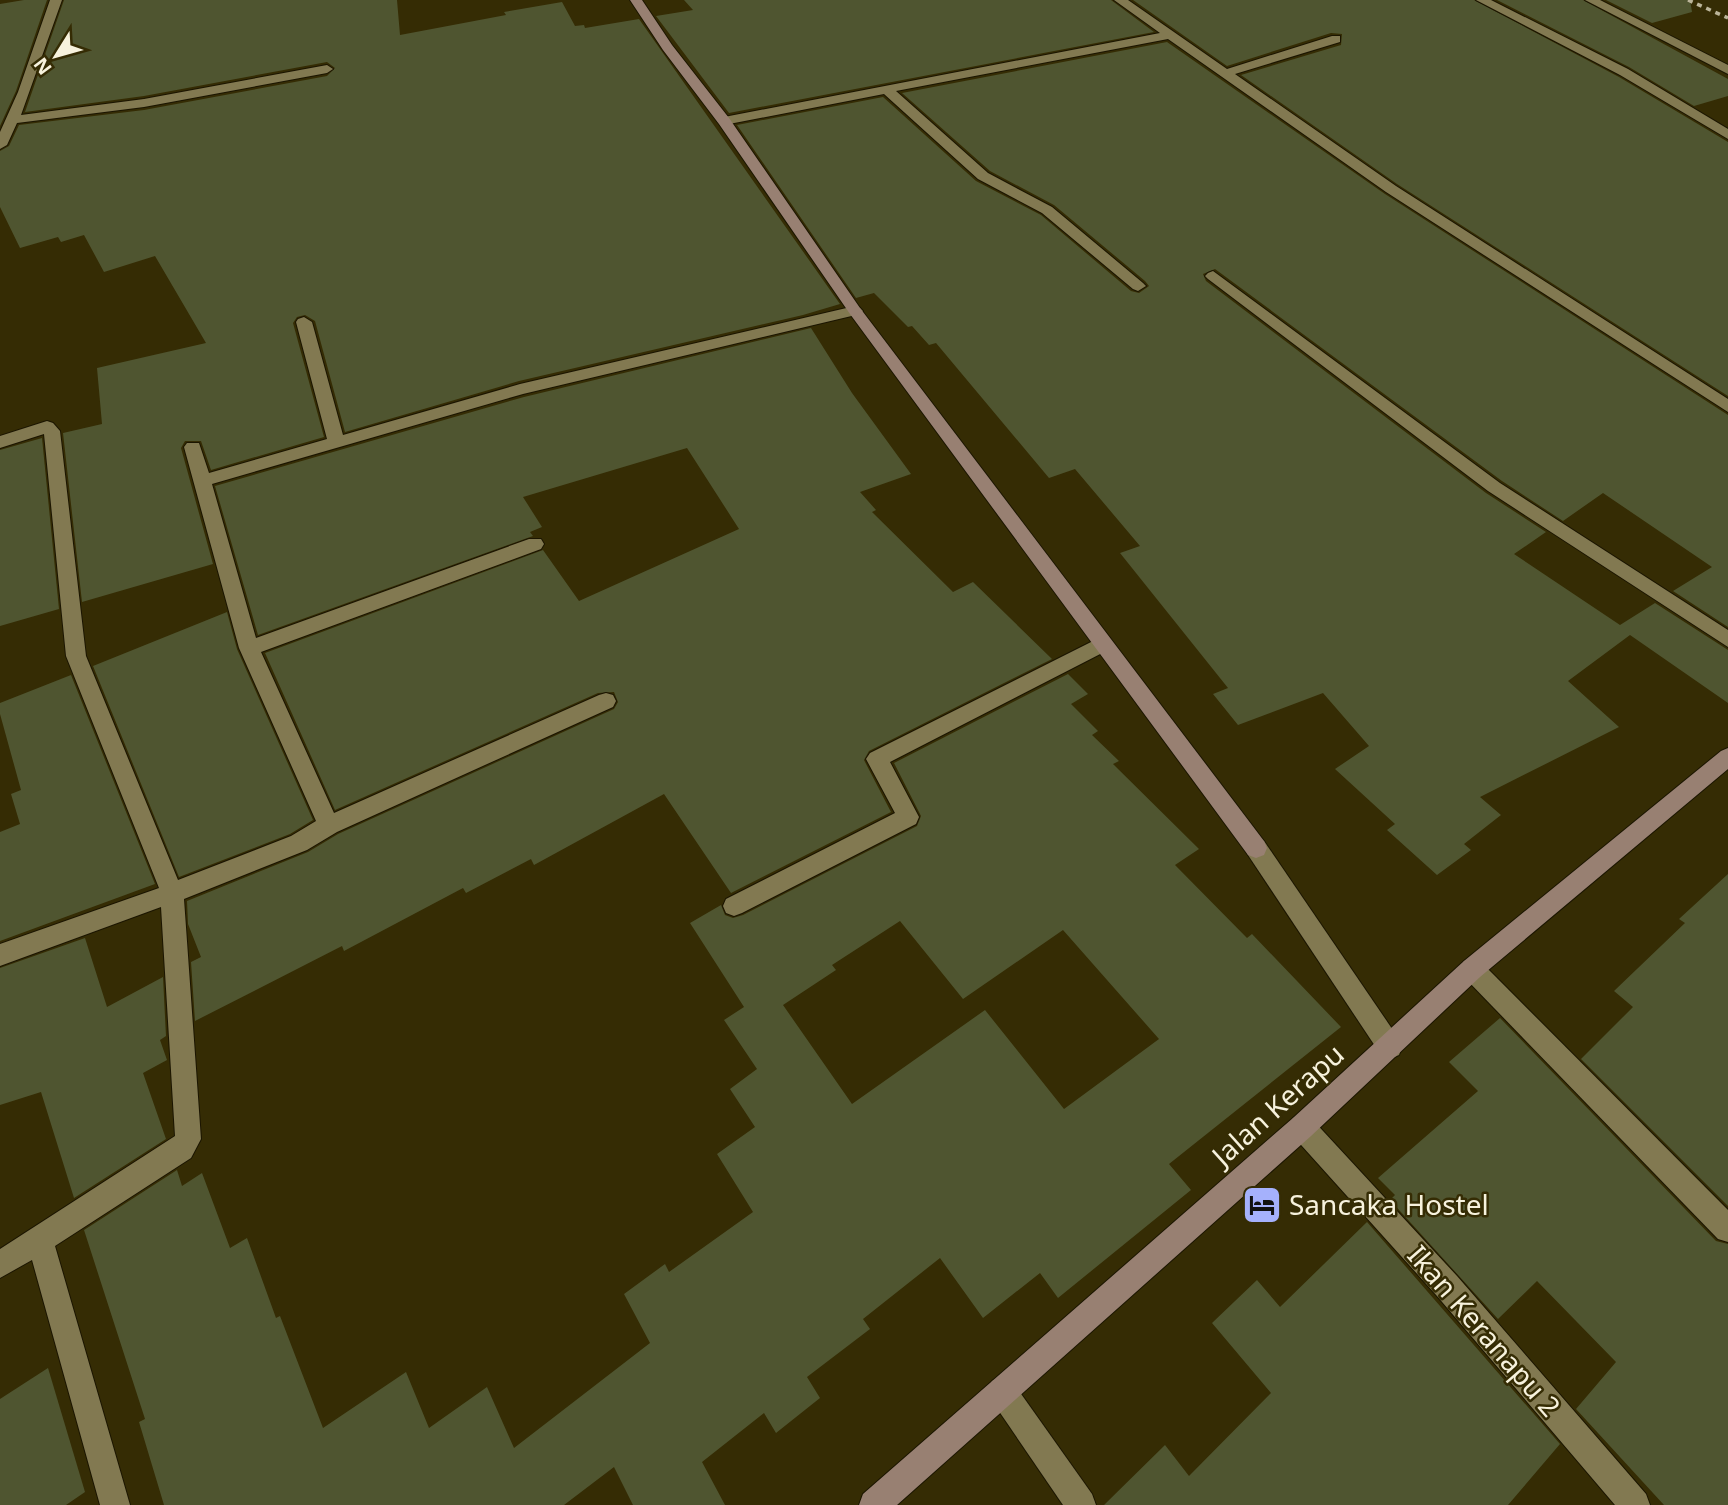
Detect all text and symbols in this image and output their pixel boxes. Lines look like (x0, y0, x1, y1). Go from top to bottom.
north arrow (21, 21, 91, 91)
text: N (27, 52, 57, 80)
street label: Jalan Kerapu (1201, 1035, 1351, 1176)
hotel icon: Sancaka Hostel (1241, 1184, 1283, 1226)
place label: Sancaka Hostel (1289, 1185, 1489, 1223)
street label: Ikan Keranapu 2 (1400, 1237, 1570, 1424)

